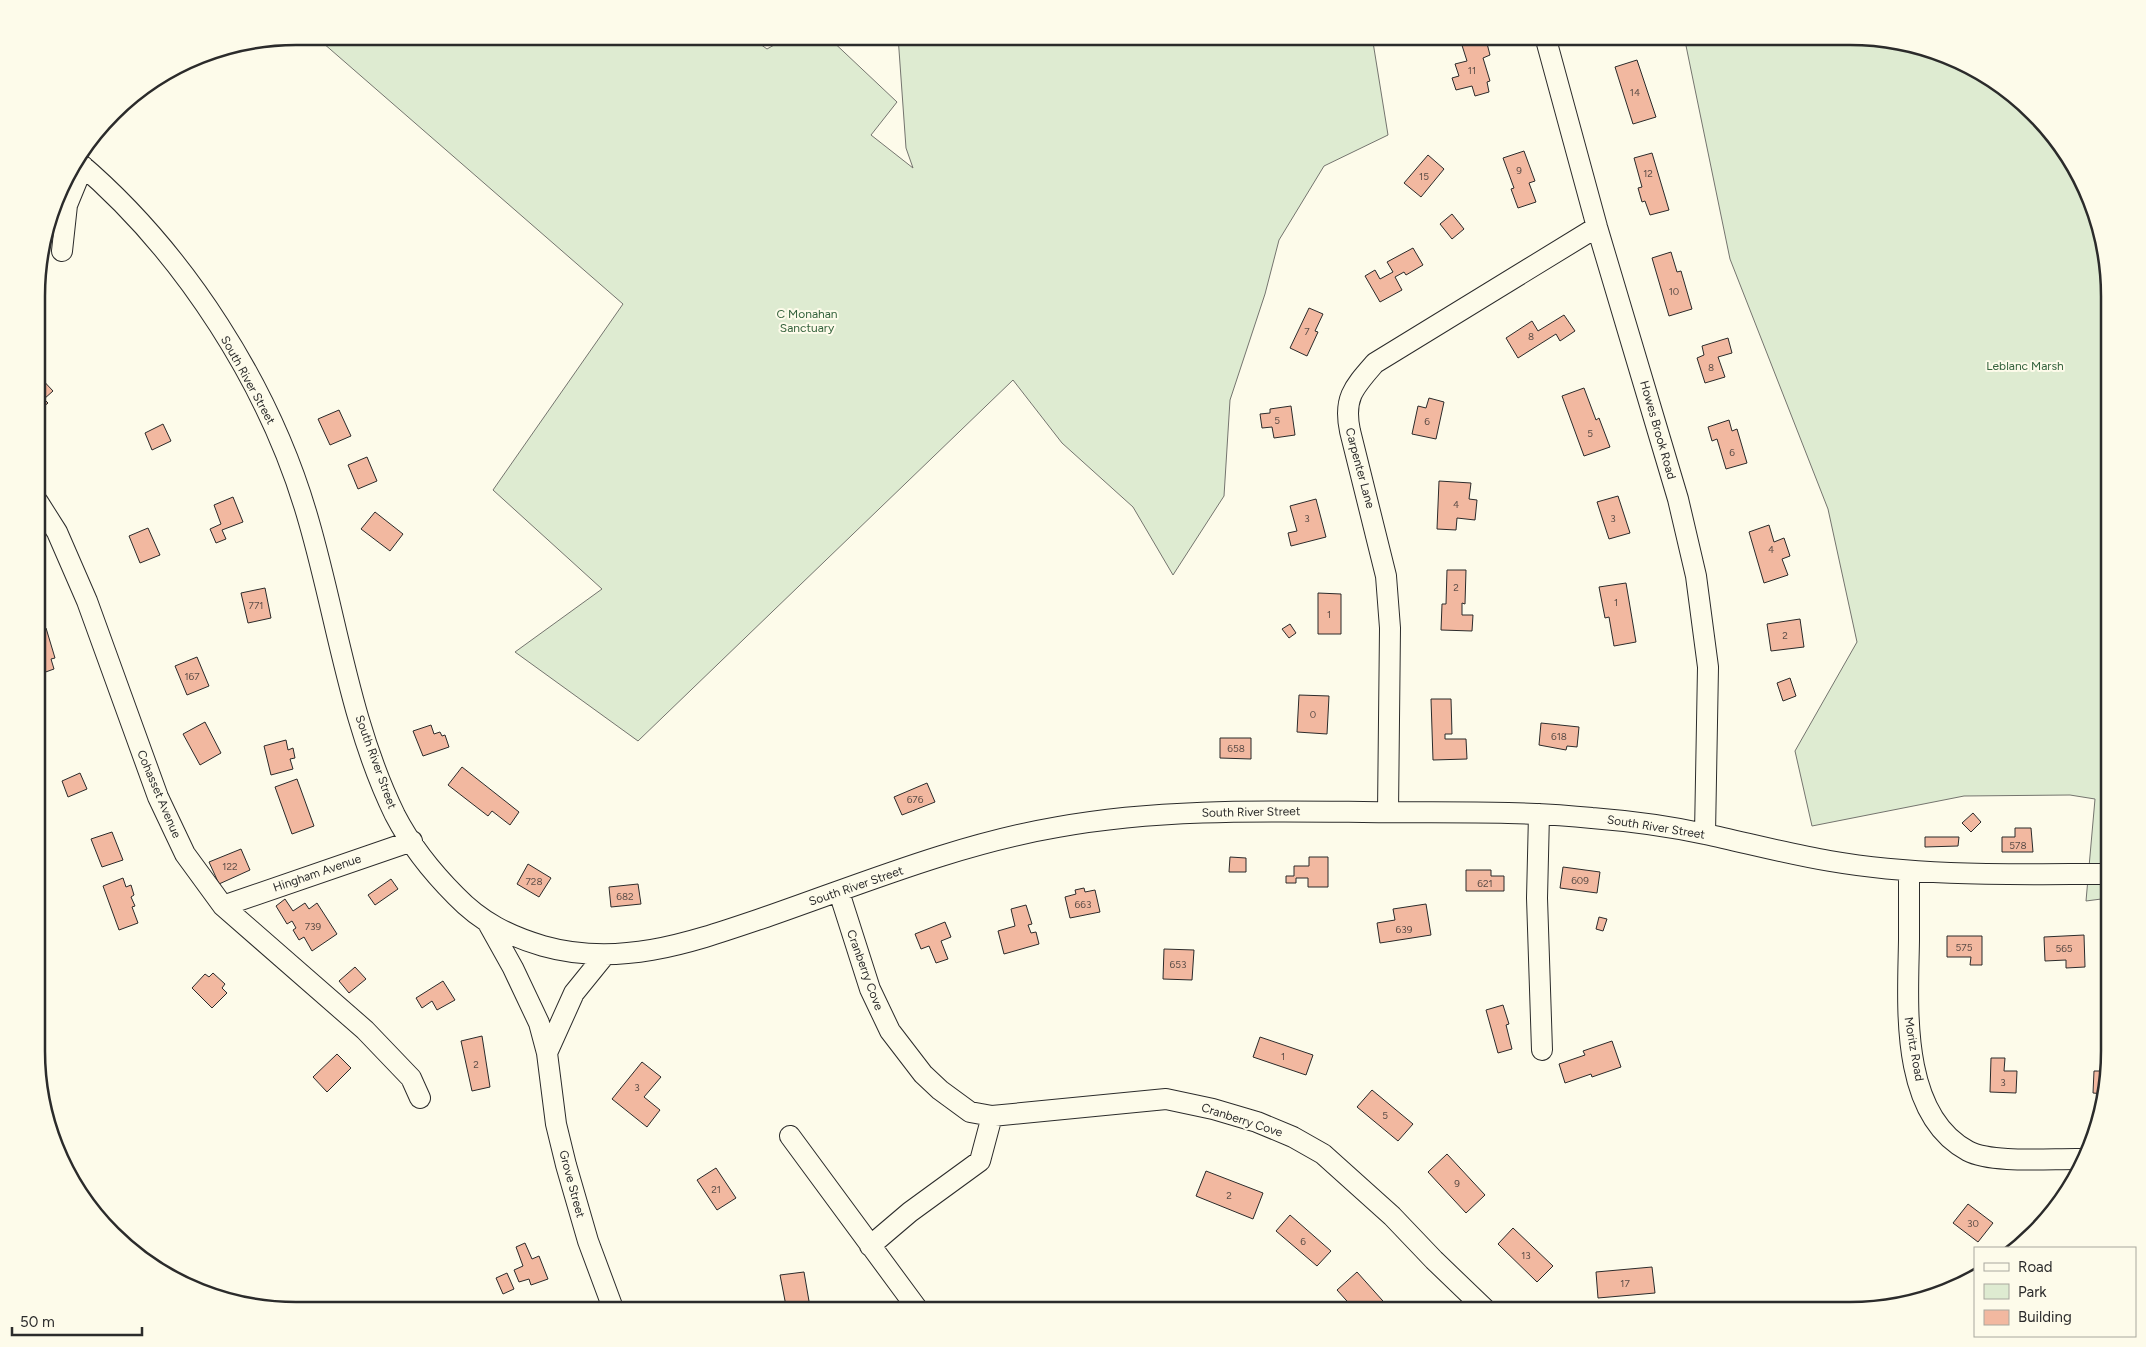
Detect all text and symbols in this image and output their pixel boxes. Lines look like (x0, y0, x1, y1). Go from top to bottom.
house number: 11 (1468, 64, 1476, 77)
house number: 14 (1630, 86, 1640, 99)
house number: 9 (1516, 164, 1522, 177)
house number: 12 (1643, 167, 1653, 180)
house number: 15 (1419, 170, 1429, 183)
house number: 10 (1669, 285, 1679, 298)
park label: C Monahan Sanctuary (776, 307, 838, 335)
house number: 7 (1304, 325, 1310, 338)
house number: 8 (1528, 330, 1534, 343)
street label: South River Street (218, 333, 278, 427)
park label: Leblanc Marsh (1986, 359, 2064, 373)
house number: 8 (1708, 361, 1714, 374)
street label: Howes Brook Road (1637, 379, 1679, 481)
house number: 5 (1274, 414, 1280, 427)
house number: 6 (1424, 415, 1430, 428)
street label: Carpenter Lane (1343, 426, 1378, 510)
house number: 5 (1587, 427, 1593, 440)
house number: 6 (1729, 446, 1735, 459)
house number: 4 (1453, 498, 1459, 511)
house number: 3 (1304, 512, 1310, 525)
house number: 3 (1610, 512, 1616, 525)
house number: 4 (1768, 543, 1774, 556)
house number: 2 (1453, 581, 1459, 594)
house number: 1 (1614, 596, 1618, 609)
house number: 771 (249, 599, 263, 612)
house number: 1 (1327, 608, 1331, 621)
house number: 2 (1782, 629, 1788, 642)
house number: 167 (184, 670, 200, 683)
house number: 0 (1310, 708, 1316, 721)
street label: South River Street (353, 713, 400, 811)
house number: 618 (1551, 730, 1567, 743)
house number: 658 (1227, 742, 1245, 755)
street label: Cohasset Avenue (134, 748, 184, 841)
house number: 676 (907, 793, 924, 806)
street label: South River Street (1201, 804, 1301, 820)
street label: South River Street (1606, 812, 1706, 842)
house number: 578 (2009, 839, 2027, 852)
street label: Hingham Avenue (271, 851, 363, 895)
house number: 122 (222, 860, 238, 873)
street label: South River Street (807, 863, 905, 909)
house number: 609 (1571, 874, 1589, 887)
house number: 728 (525, 875, 543, 888)
house number: 621 (1477, 877, 1493, 890)
house number: 682 (616, 890, 634, 903)
house number: 663 (1075, 898, 1091, 911)
house number: 739 (305, 920, 322, 933)
house number: 639 (1396, 923, 1413, 936)
street label: Cranberry Cove (844, 928, 886, 1013)
house number: 575 (1956, 941, 1973, 954)
house number: 565 (2055, 942, 2073, 955)
house number: 653 (1170, 958, 1186, 971)
street label: Moritz Road (1901, 1016, 1927, 1082)
house number: 1 (1281, 1050, 1285, 1063)
house number: 2 (473, 1058, 479, 1071)
house number: 3 (2000, 1076, 2006, 1089)
house number: 3 (634, 1081, 640, 1094)
street label: Cranberry Cove (1200, 1100, 1285, 1140)
house number: 5 (1382, 1109, 1388, 1122)
street label: Grove Street (556, 1149, 588, 1220)
house number: 9 (1454, 1177, 1460, 1190)
house number: 21 (711, 1183, 721, 1196)
house number: 2 (1226, 1189, 1232, 1202)
house number: 30 (1967, 1217, 1979, 1230)
house number: 6 (1300, 1235, 1306, 1248)
legend (1974, 1247, 2136, 1337)
house number: 13 (1521, 1249, 1531, 1262)
text: Road (2018, 1258, 2053, 1276)
house number: 17 (1620, 1277, 1630, 1290)
text: Park (2018, 1283, 2047, 1301)
scale bar (12, 1304, 142, 1336)
text: Building (2018, 1308, 2072, 1326)
text: 50 m (20, 1313, 55, 1331)

